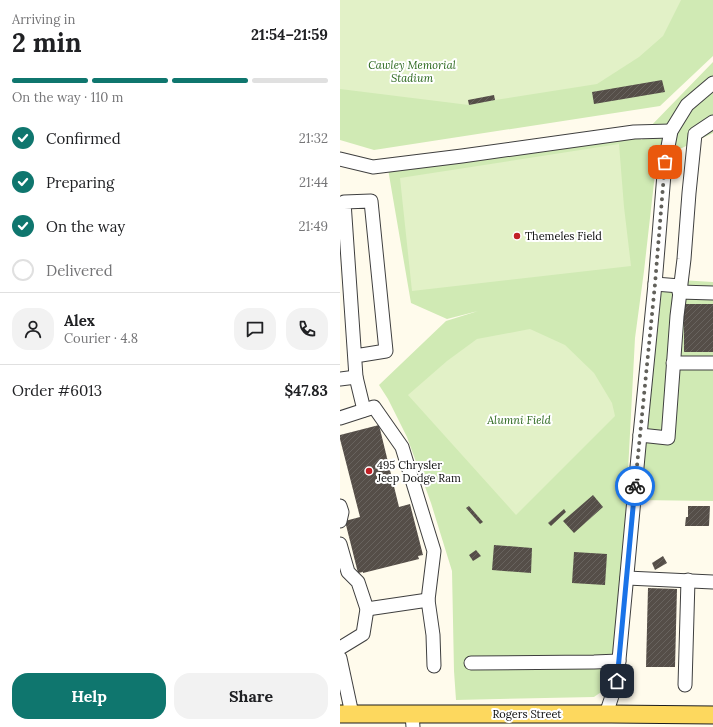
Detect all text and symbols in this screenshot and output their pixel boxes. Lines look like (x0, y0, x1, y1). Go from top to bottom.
text: Arriving in (12, 11, 75, 28)
text: 21:54–21:59 (251, 25, 328, 44)
text: 2 min (12, 26, 82, 59)
park label: Cawley Memorial Stadium (368, 58, 456, 85)
text: On the way · 110 m (12, 89, 123, 106)
icon: check (12, 127, 34, 149)
text: Confirmed (46, 129, 121, 148)
text: 21:32 (299, 130, 328, 147)
pin (648, 145, 682, 179)
icon: bag (654, 151, 676, 173)
icon: check (12, 171, 34, 193)
text: Preparing (46, 173, 114, 192)
text: 21:44 (299, 174, 328, 191)
icon: check (12, 215, 34, 237)
text: On the way (46, 217, 125, 236)
text: 21:49 (298, 218, 328, 235)
place label: Themeles Field (525, 229, 602, 243)
marker: Themeles Field (512, 231, 522, 241)
text: Delivered (46, 261, 113, 280)
button: person (12, 308, 54, 350)
button: chat (234, 308, 276, 350)
button: phone (286, 308, 328, 350)
text: Alex (64, 311, 95, 330)
text: Courier · 4.8 (64, 330, 138, 347)
text: Order #6013 (12, 381, 102, 400)
text: $47.83 (284, 381, 328, 400)
park label: Alumni Field (486, 413, 552, 427)
place label: 495 Chrysler Jeep Dodge Ram (376, 458, 461, 485)
marker: 495 Chrysler Jeep Dodge Ram (364, 466, 374, 476)
courier (615, 466, 655, 506)
icon: bike (624, 475, 646, 497)
pin (600, 664, 634, 698)
icon: home (606, 670, 628, 692)
button: Help (12, 673, 166, 719)
button: Share (174, 673, 328, 719)
street label: Rogers Street (492, 707, 562, 721)

